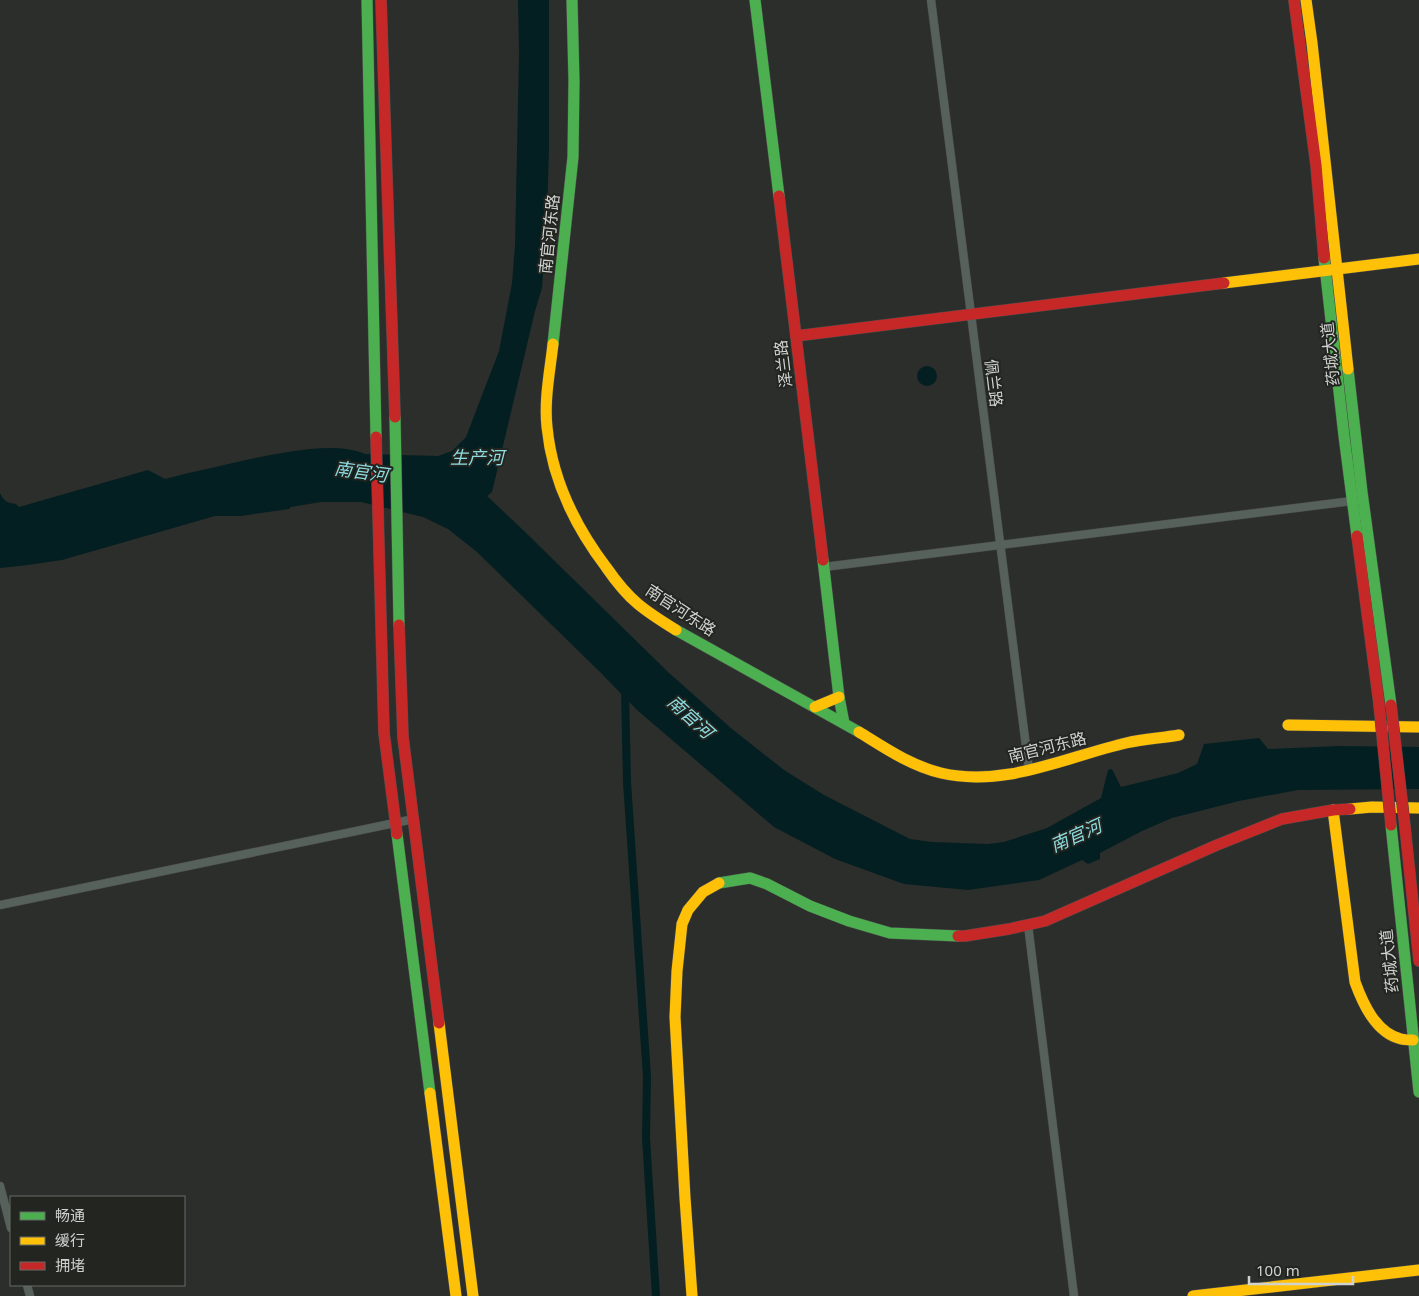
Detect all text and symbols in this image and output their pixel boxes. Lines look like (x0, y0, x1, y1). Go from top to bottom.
street label: 南官河东路 (534, 193, 564, 275)
street label: 药城大道 (1316, 321, 1344, 387)
street label: 泽兰路 (769, 339, 797, 389)
street label: 佩兰路 (980, 358, 1008, 408)
water label: 生产河 (450, 445, 507, 469)
water label: 南官河 (333, 455, 393, 487)
street label: 南官河东路 (641, 579, 721, 641)
water label: 南官河 (663, 689, 721, 745)
street label: 南官河东路 (1006, 727, 1088, 767)
water label: 南官河 (1046, 812, 1108, 857)
street label: 药城大道 (1375, 928, 1403, 994)
legend (10, 1196, 185, 1286)
text: 畅通 (55, 1205, 85, 1225)
text: 缓行 (55, 1230, 85, 1250)
scale bar (1249, 1254, 1353, 1286)
text: 拥堵 (55, 1255, 85, 1275)
text: 100 m (1256, 1260, 1300, 1280)

